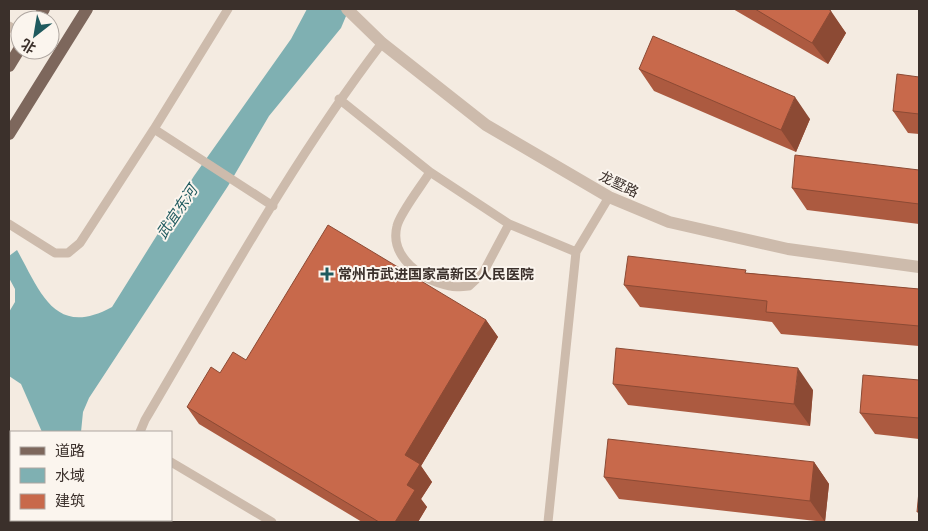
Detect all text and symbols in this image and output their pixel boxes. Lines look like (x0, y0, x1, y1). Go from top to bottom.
north arrow (10, 10, 60, 60)
text: 北 (17, 34, 39, 58)
street label: 龙墅路 (596, 166, 642, 202)
water label: 武宜东河 (151, 178, 205, 243)
place label: 常州市武进国家高新区人民医院 (338, 264, 534, 284)
marker: 常州市武进国家高新区人民医院 (320, 267, 334, 281)
legend (10, 431, 172, 521)
text: 道路 (55, 440, 85, 462)
text: 水域 (55, 465, 85, 487)
text: 建筑 (55, 490, 85, 512)

